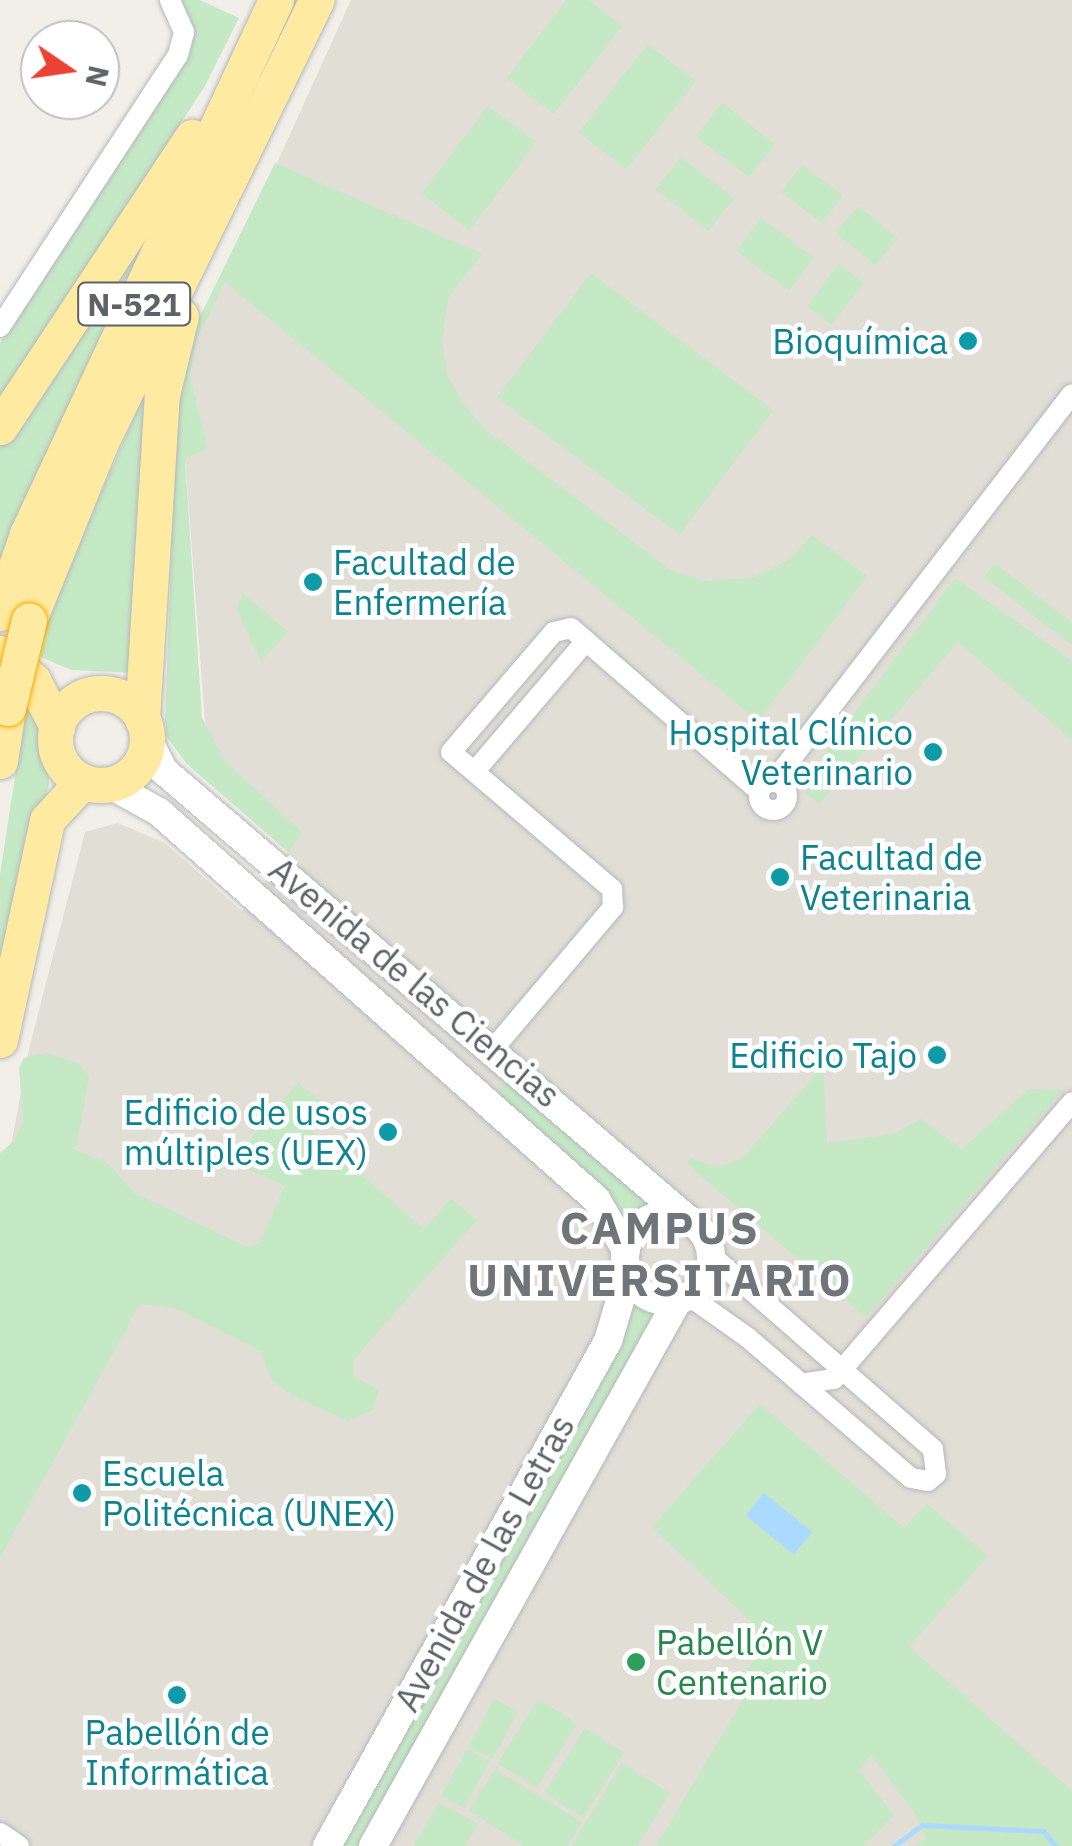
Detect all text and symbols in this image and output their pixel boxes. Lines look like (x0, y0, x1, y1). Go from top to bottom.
north arrow (20, 20, 120, 120)
text: N (77, 62, 118, 90)
road number: N-521 (76, 277, 192, 331)
place label: Bioquímica (772, 320, 948, 362)
marker: Bioquímica (957, 330, 979, 352)
place label: Facultad de Enfermería (333, 541, 516, 623)
marker: Facultad de Enfermería (302, 571, 324, 593)
place label: Hospital Clínico Veterinario (668, 711, 913, 793)
marker: Hospital Clínico Veterinario (922, 741, 944, 763)
place label: Facultad de Veterinaria (800, 836, 983, 918)
street label: Avenida de las Ciencias (261, 848, 569, 1116)
marker: Facultad de Veterinaria (769, 866, 791, 888)
place label: Edificio Tajo (729, 1034, 917, 1076)
marker: Edificio Tajo (926, 1044, 948, 1066)
place label: Edificio de usos múltiples (UEX) (123, 1091, 368, 1173)
marker: Edificio de usos múltiples (UEX) (377, 1121, 399, 1143)
district label: CAMPUS UNIVERSITARIO (467, 1201, 853, 1307)
street label: Avenida de las Letras (385, 1408, 583, 1718)
place label: Escuela Politécnica (UNEX) (102, 1452, 396, 1534)
marker: Escuela Politécnica (UNEX) (71, 1482, 93, 1504)
place label: Pabellón V Centenario (656, 1621, 828, 1703)
marker: Pabellón V Centenario (625, 1651, 647, 1673)
marker: Pabellón de Informática (166, 1684, 188, 1706)
place label: Pabellón de Informática (84, 1711, 270, 1793)

